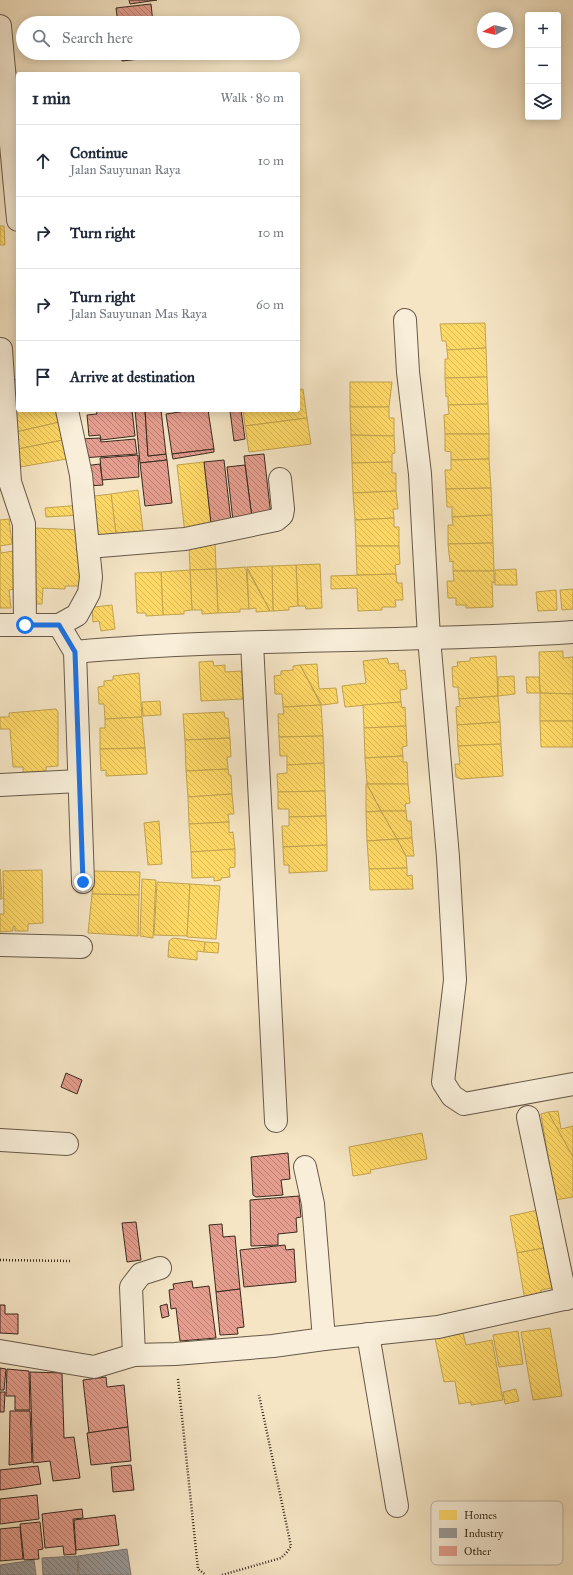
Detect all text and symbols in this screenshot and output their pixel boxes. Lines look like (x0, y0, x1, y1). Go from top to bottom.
north arrow (477, 12, 513, 48)
map controls (525, 12, 561, 120)
button: + (525, 12, 561, 48)
search box (16, 16, 300, 60)
icon: search (30, 27, 52, 49)
text: Search here (62, 29, 133, 47)
button: − (525, 48, 561, 84)
button: layers (525, 84, 561, 120)
text: 1 min (32, 88, 71, 109)
text: Walk · 80 m (221, 90, 284, 106)
text: Continue (70, 144, 128, 162)
icon: ahead (32, 150, 54, 172)
text: 10 m (258, 153, 284, 169)
text: Jalan Sauyunan Raya (70, 162, 180, 178)
icon: right (32, 222, 54, 244)
text: Turn right (70, 224, 135, 242)
text: 10 m (258, 225, 284, 241)
text: Turn right (70, 288, 135, 306)
icon: right (32, 294, 54, 316)
text: 60 m (256, 297, 284, 313)
text: Jalan Sauyunan Mas Raya (70, 306, 207, 322)
icon: arrive (32, 366, 54, 388)
text: Arrive at destination (70, 368, 195, 386)
route start (16, 616, 34, 634)
route end (74, 873, 92, 891)
legend (431, 1501, 563, 1565)
text: Homes (464, 1509, 497, 1522)
text: Industry (464, 1527, 504, 1540)
text: Other (464, 1545, 492, 1558)

